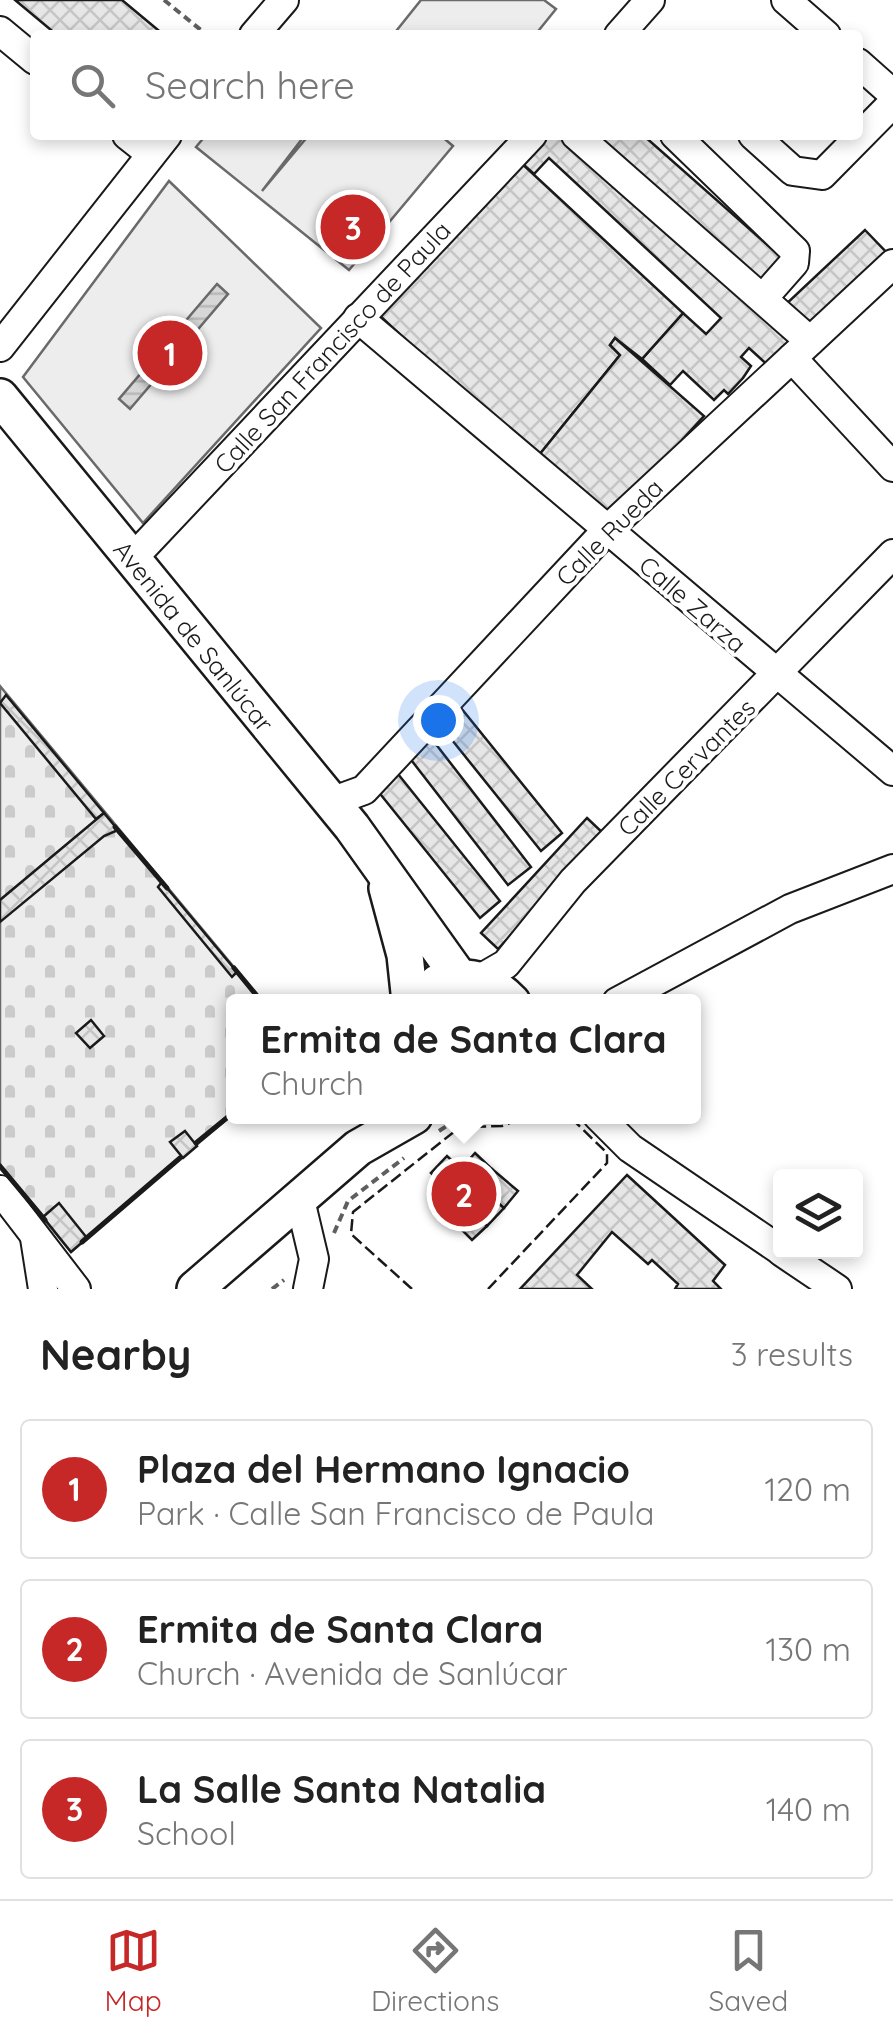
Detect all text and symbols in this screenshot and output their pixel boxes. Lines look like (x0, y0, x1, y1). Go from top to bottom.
search box (30, 30, 863, 140)
icon: search (65, 58, 120, 113)
text: Search here (145, 61, 355, 109)
pin: 3 (320, 190, 386, 264)
street label: Calle San Francisco de Paula (207, 215, 457, 479)
pin: 1 (138, 316, 202, 390)
street label: Calle Rueda (549, 472, 669, 592)
street label: Avenida de Sanlúcar (107, 534, 281, 738)
street label: Calle Zarza (633, 549, 753, 659)
street label: Calle Cervantes (611, 692, 761, 842)
your location (413, 695, 464, 746)
popup (226, 994, 701, 1124)
text: Ermita de Santa Clara (260, 1015, 667, 1063)
text: Church (260, 1063, 364, 1103)
pin: 2 (432, 1156, 496, 1232)
map controls (773, 1169, 863, 1259)
button: layers (773, 1169, 863, 1259)
text: Nearby (40, 1328, 191, 1381)
text: 3 results (731, 1334, 853, 1374)
text: Plaza del Hermano Ignacio (137, 1445, 630, 1493)
text: 1 (68, 1469, 81, 1509)
text: 120 m (764, 1469, 851, 1509)
text: Park · Calle San Francisco de Paula (137, 1493, 654, 1533)
text: Ermita de Santa Clara (137, 1605, 543, 1653)
text: 2 (65, 1629, 84, 1669)
text: 130 m (765, 1629, 851, 1669)
text: Church · Avenida de Sanlúcar (137, 1653, 568, 1693)
text: La Salle Santa Natalia (137, 1765, 546, 1813)
text: 3 (66, 1789, 83, 1829)
text: 140 m (766, 1789, 851, 1829)
text: School (137, 1813, 236, 1853)
tab: Map (105, 1923, 162, 2018)
tab: Directions (371, 1923, 499, 2018)
tab: Saved (709, 1923, 788, 2018)

